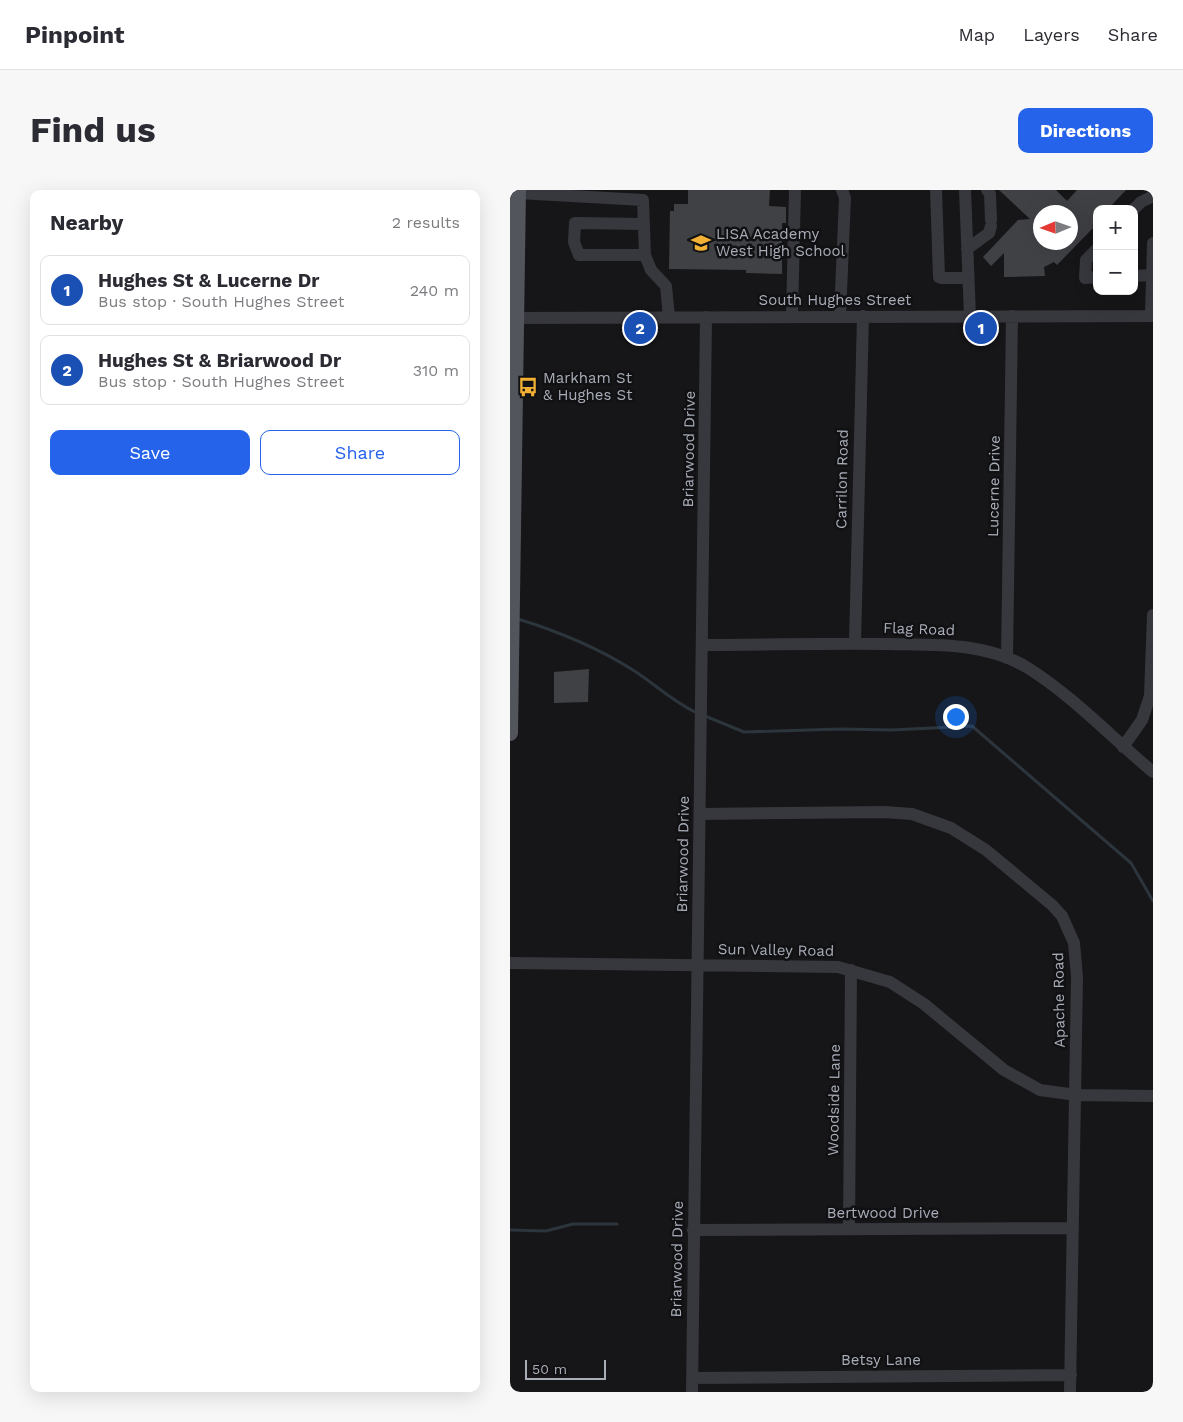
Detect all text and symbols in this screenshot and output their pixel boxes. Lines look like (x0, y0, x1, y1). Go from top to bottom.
text: Pinpoint (25, 21, 125, 49)
text: Map (958, 24, 995, 45)
text: Layers (1023, 24, 1080, 45)
text: Share (1108, 24, 1158, 45)
button: Directions (1018, 108, 1153, 153)
text: Find us (30, 109, 156, 151)
north arrow (1033, 205, 1078, 250)
map controls (1093, 205, 1138, 295)
button: + (1093, 205, 1138, 250)
text: Nearby (50, 210, 123, 235)
text: 2 results (392, 213, 460, 232)
place label: LISA Academy West High School (716, 225, 846, 260)
school or university icon: LISA Academy West High School (690, 232, 712, 254)
button: − (1093, 250, 1138, 295)
text: Hughes St & Lucerne Dr (98, 269, 320, 292)
text: 1 (64, 281, 70, 300)
text: 240 m (410, 281, 459, 300)
street label: South Hughes Street (759, 291, 912, 309)
text: Bus stop · South Hughes Street (98, 292, 344, 311)
pin: 2 (624, 309, 656, 347)
pin: 1 (965, 309, 997, 347)
text: Hughes St & Briarwood Dr (98, 349, 341, 372)
text: 2 (62, 361, 72, 380)
text: 310 m (413, 361, 459, 380)
place label: Markham St & Hughes St (543, 369, 633, 404)
text: Bus stop · South Hughes Street (98, 372, 344, 391)
bus stop icon: Markham St & Hughes St (517, 376, 539, 398)
street label: Briarwood Drive (679, 391, 699, 507)
street label: Carrilon Road (832, 429, 852, 529)
button: Save (50, 430, 250, 475)
button: Share (260, 430, 460, 475)
street label: Lucerne Drive (984, 435, 1004, 537)
street label: Flag Road (883, 619, 955, 639)
your location (943, 704, 969, 730)
street label: Briarwood Drive (673, 796, 693, 912)
street label: Sun Valley Road (718, 940, 834, 960)
street label: Apache Road (1049, 952, 1069, 1048)
street label: Woodside Lane (824, 1044, 844, 1156)
street label: Briarwood Drive (667, 1201, 687, 1317)
street label: Bertwood Drive (827, 1204, 939, 1222)
street label: Betsy Lane (841, 1351, 921, 1369)
scale bar (525, 1357, 606, 1380)
text: 50 m (532, 1361, 567, 1377)

